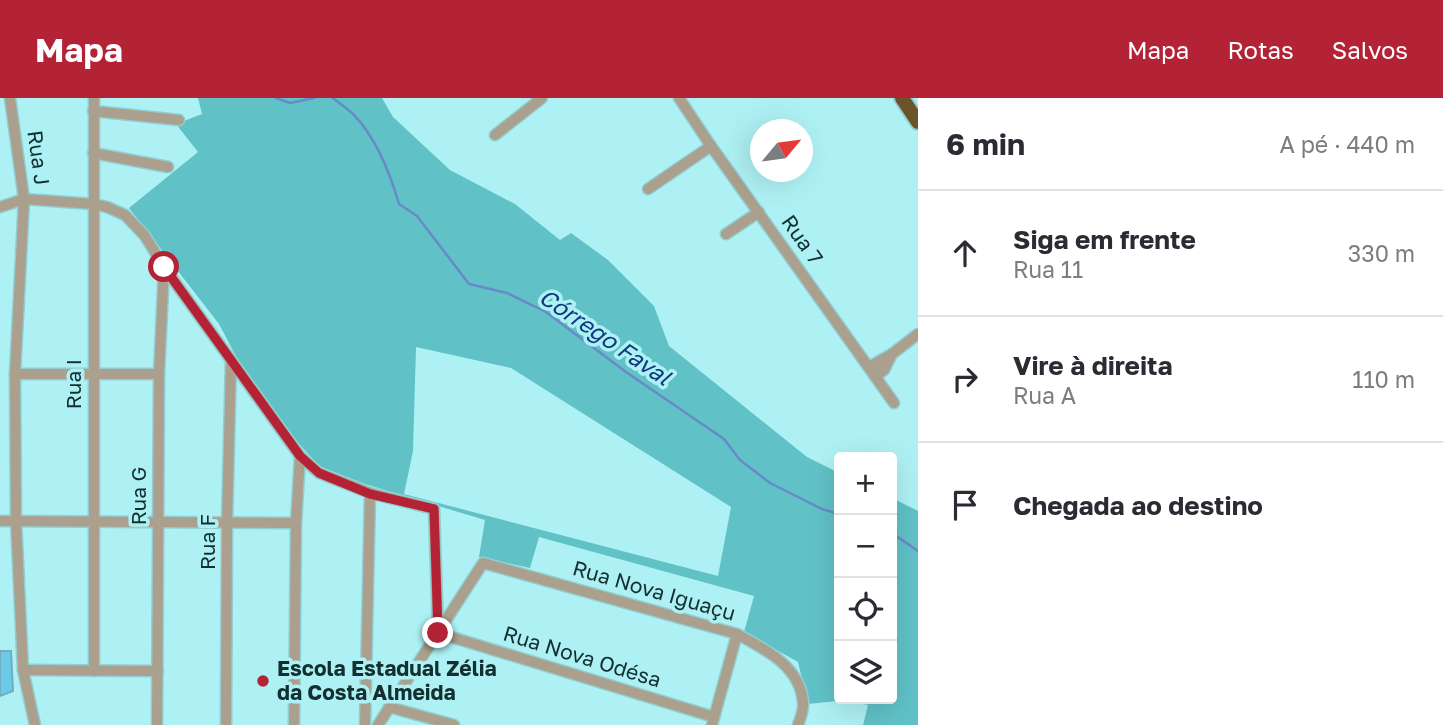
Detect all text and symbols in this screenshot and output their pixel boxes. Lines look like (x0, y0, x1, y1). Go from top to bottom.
text: Mapa (35, 30, 123, 69)
text: Mapa (1127, 35, 1189, 64)
text: Rotas (1227, 35, 1294, 64)
text: Salvos (1332, 35, 1408, 64)
north arrow (750, 119, 813, 182)
text: 6 min (946, 126, 1025, 162)
street label: Rua J (22, 129, 56, 187)
text: A pé · 440 m (1280, 130, 1415, 158)
street label: Rua 7 (776, 210, 829, 269)
text: Siga em frente (1013, 224, 1196, 255)
icon: ahead (946, 234, 984, 272)
text: 330 m (1348, 239, 1415, 267)
route start (148, 251, 179, 282)
text: Rua 11 (1013, 255, 1083, 283)
water label: Córrego Faval (535, 282, 678, 391)
text: Vire à direita (1013, 350, 1173, 381)
street label: Rua I (60, 359, 86, 409)
icon: right (946, 360, 984, 398)
text: 110 m (1352, 365, 1415, 393)
text: Rua A (1013, 381, 1076, 409)
map controls (834, 452, 897, 704)
button: + (834, 452, 897, 515)
street label: Rua G (125, 467, 151, 525)
icon: arrive (946, 486, 984, 524)
text: Chegada ao destino (1013, 490, 1263, 521)
street label: Rua F (194, 514, 220, 570)
button: − (834, 515, 897, 578)
street label: Rua Nova Iguaçu (570, 554, 739, 626)
button: locate (834, 578, 897, 641)
route end (422, 617, 453, 648)
street label: Rua Nova Odésa (500, 620, 664, 692)
button: layers (834, 641, 897, 704)
place label: Escola Estadual Zélia da Costa Almeida (277, 655, 497, 705)
marker: Escola Estadual Zélia da Costa Almeida (255, 673, 271, 689)

